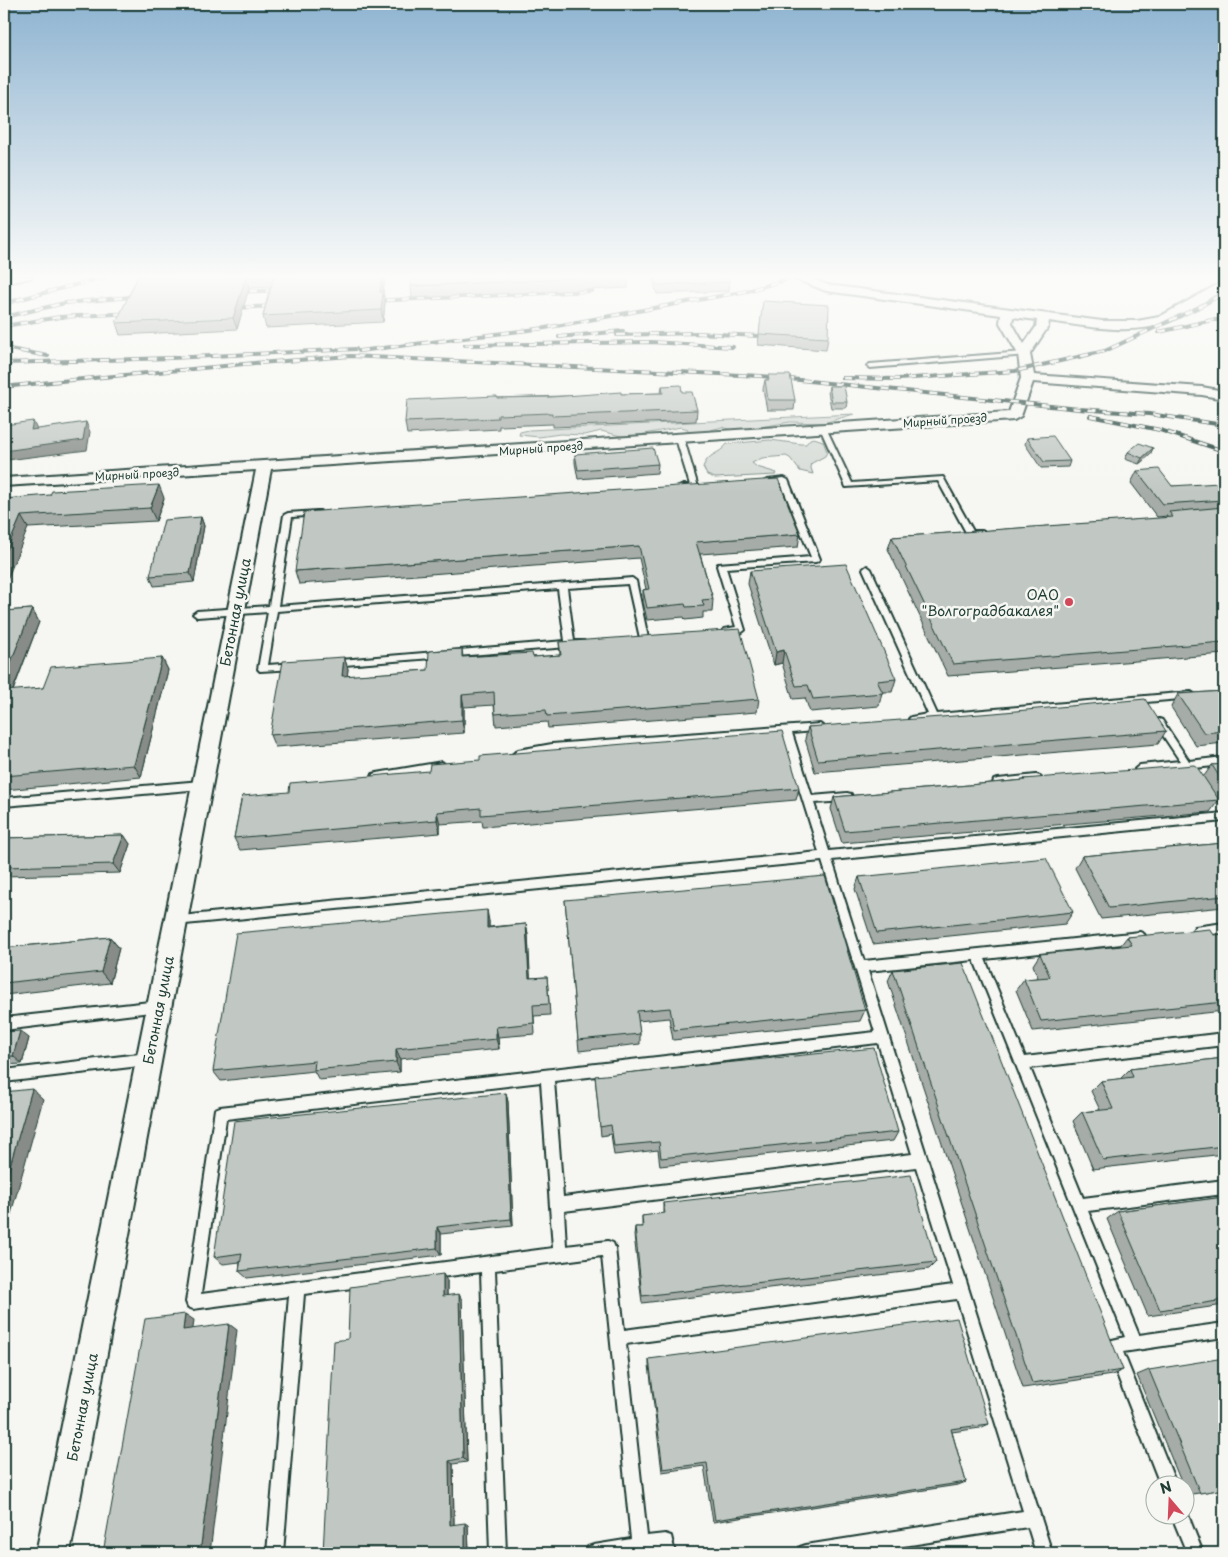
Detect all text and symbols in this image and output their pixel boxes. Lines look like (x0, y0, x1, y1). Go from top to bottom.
street label: Мирный проезд (902, 409, 988, 431)
street label: Мирный проезд (498, 437, 584, 459)
street label: Мирный проезд (94, 463, 180, 485)
street label: Бетонная улица (214, 556, 256, 668)
place label: ОАО "Волгоградбакалея" (922, 584, 1059, 621)
marker: ОАО "Волгоградбакалея" (1063, 596, 1075, 608)
street label: Бетонная улица (137, 954, 179, 1066)
street label: Бетонная улица (61, 1351, 103, 1463)
north arrow (1146, 1474, 1196, 1524)
text: N (1157, 1476, 1174, 1499)

